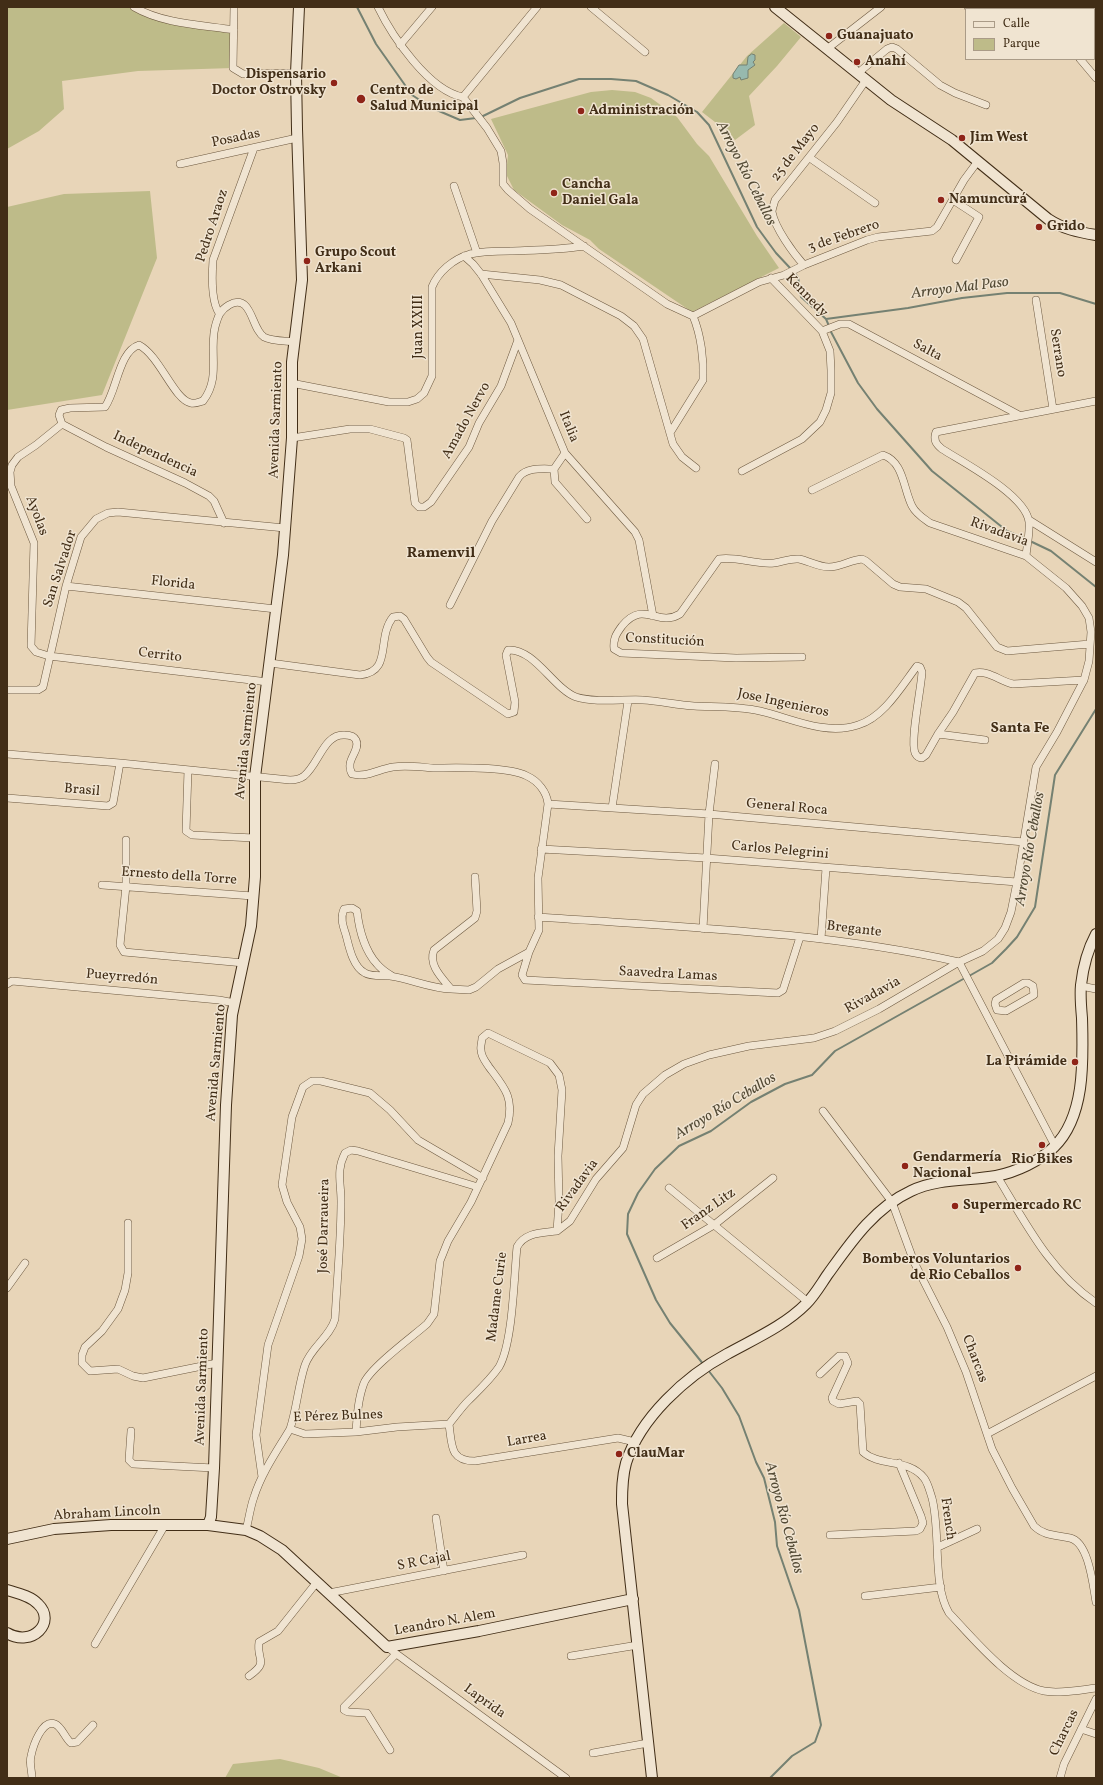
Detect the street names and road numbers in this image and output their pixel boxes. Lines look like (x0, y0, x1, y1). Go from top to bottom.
street label: 25 de Mayo (768, 121, 824, 185)
street label: Posadas (210, 126, 262, 152)
street label: Pedro Araoz (193, 187, 233, 265)
street label: 3 de Febrero (806, 217, 882, 257)
street label: Kennedy (781, 271, 831, 321)
street label: Juan XXIII (411, 295, 427, 359)
street label: Serrano (1045, 328, 1069, 378)
street label: Salta (909, 336, 945, 366)
street label: Avenida Sarmiento (267, 361, 287, 479)
street label: Amado Nervo (439, 380, 495, 462)
street label: Italia (554, 409, 582, 445)
street label: Independencia (110, 428, 200, 482)
street label: Ayolas (21, 494, 51, 538)
street label: Rivadavia (967, 515, 1031, 551)
street label: San Salvador (41, 528, 81, 610)
street label: Florida (150, 573, 196, 595)
street label: Constitución (625, 631, 705, 651)
street label: Cerrito (137, 645, 183, 667)
street label: Avenida Sarmiento (233, 682, 261, 800)
street label: Jose Ingenieros (736, 686, 830, 722)
street label: Brasil (63, 781, 101, 801)
street label: General Roca (746, 796, 828, 820)
street label: Carlos Pelegrini (731, 838, 829, 864)
street label: Ernesto della Torre (121, 865, 237, 889)
street label: Bregante (826, 918, 882, 942)
street label: Saavedra Lamas (618, 964, 718, 986)
street label: Pueyrredón (85, 966, 159, 990)
street label: Rivadavia (842, 974, 904, 1018)
street label: Avenida Sarmiento (204, 1004, 230, 1122)
street label: Rivadavia (553, 1156, 603, 1216)
street label: José Darraueira (316, 1178, 334, 1274)
street label: Franz Litz (679, 1185, 739, 1235)
street label: Madame Curie (484, 1251, 512, 1343)
street label: Avenida Sarmiento (193, 1328, 213, 1446)
street label: Charcas (957, 1333, 991, 1385)
street label: E Pérez Bulnes (293, 1407, 383, 1427)
street label: Larrea (506, 1428, 548, 1452)
street label: French (936, 1497, 958, 1541)
street label: Abraham Lincoln (53, 1503, 161, 1525)
street label: S R Cajal (396, 1549, 452, 1575)
street label: Leandro N. Alem (393, 1606, 497, 1640)
street label: Laprida (460, 1681, 508, 1723)
street label: Charcas (1047, 1707, 1083, 1759)

